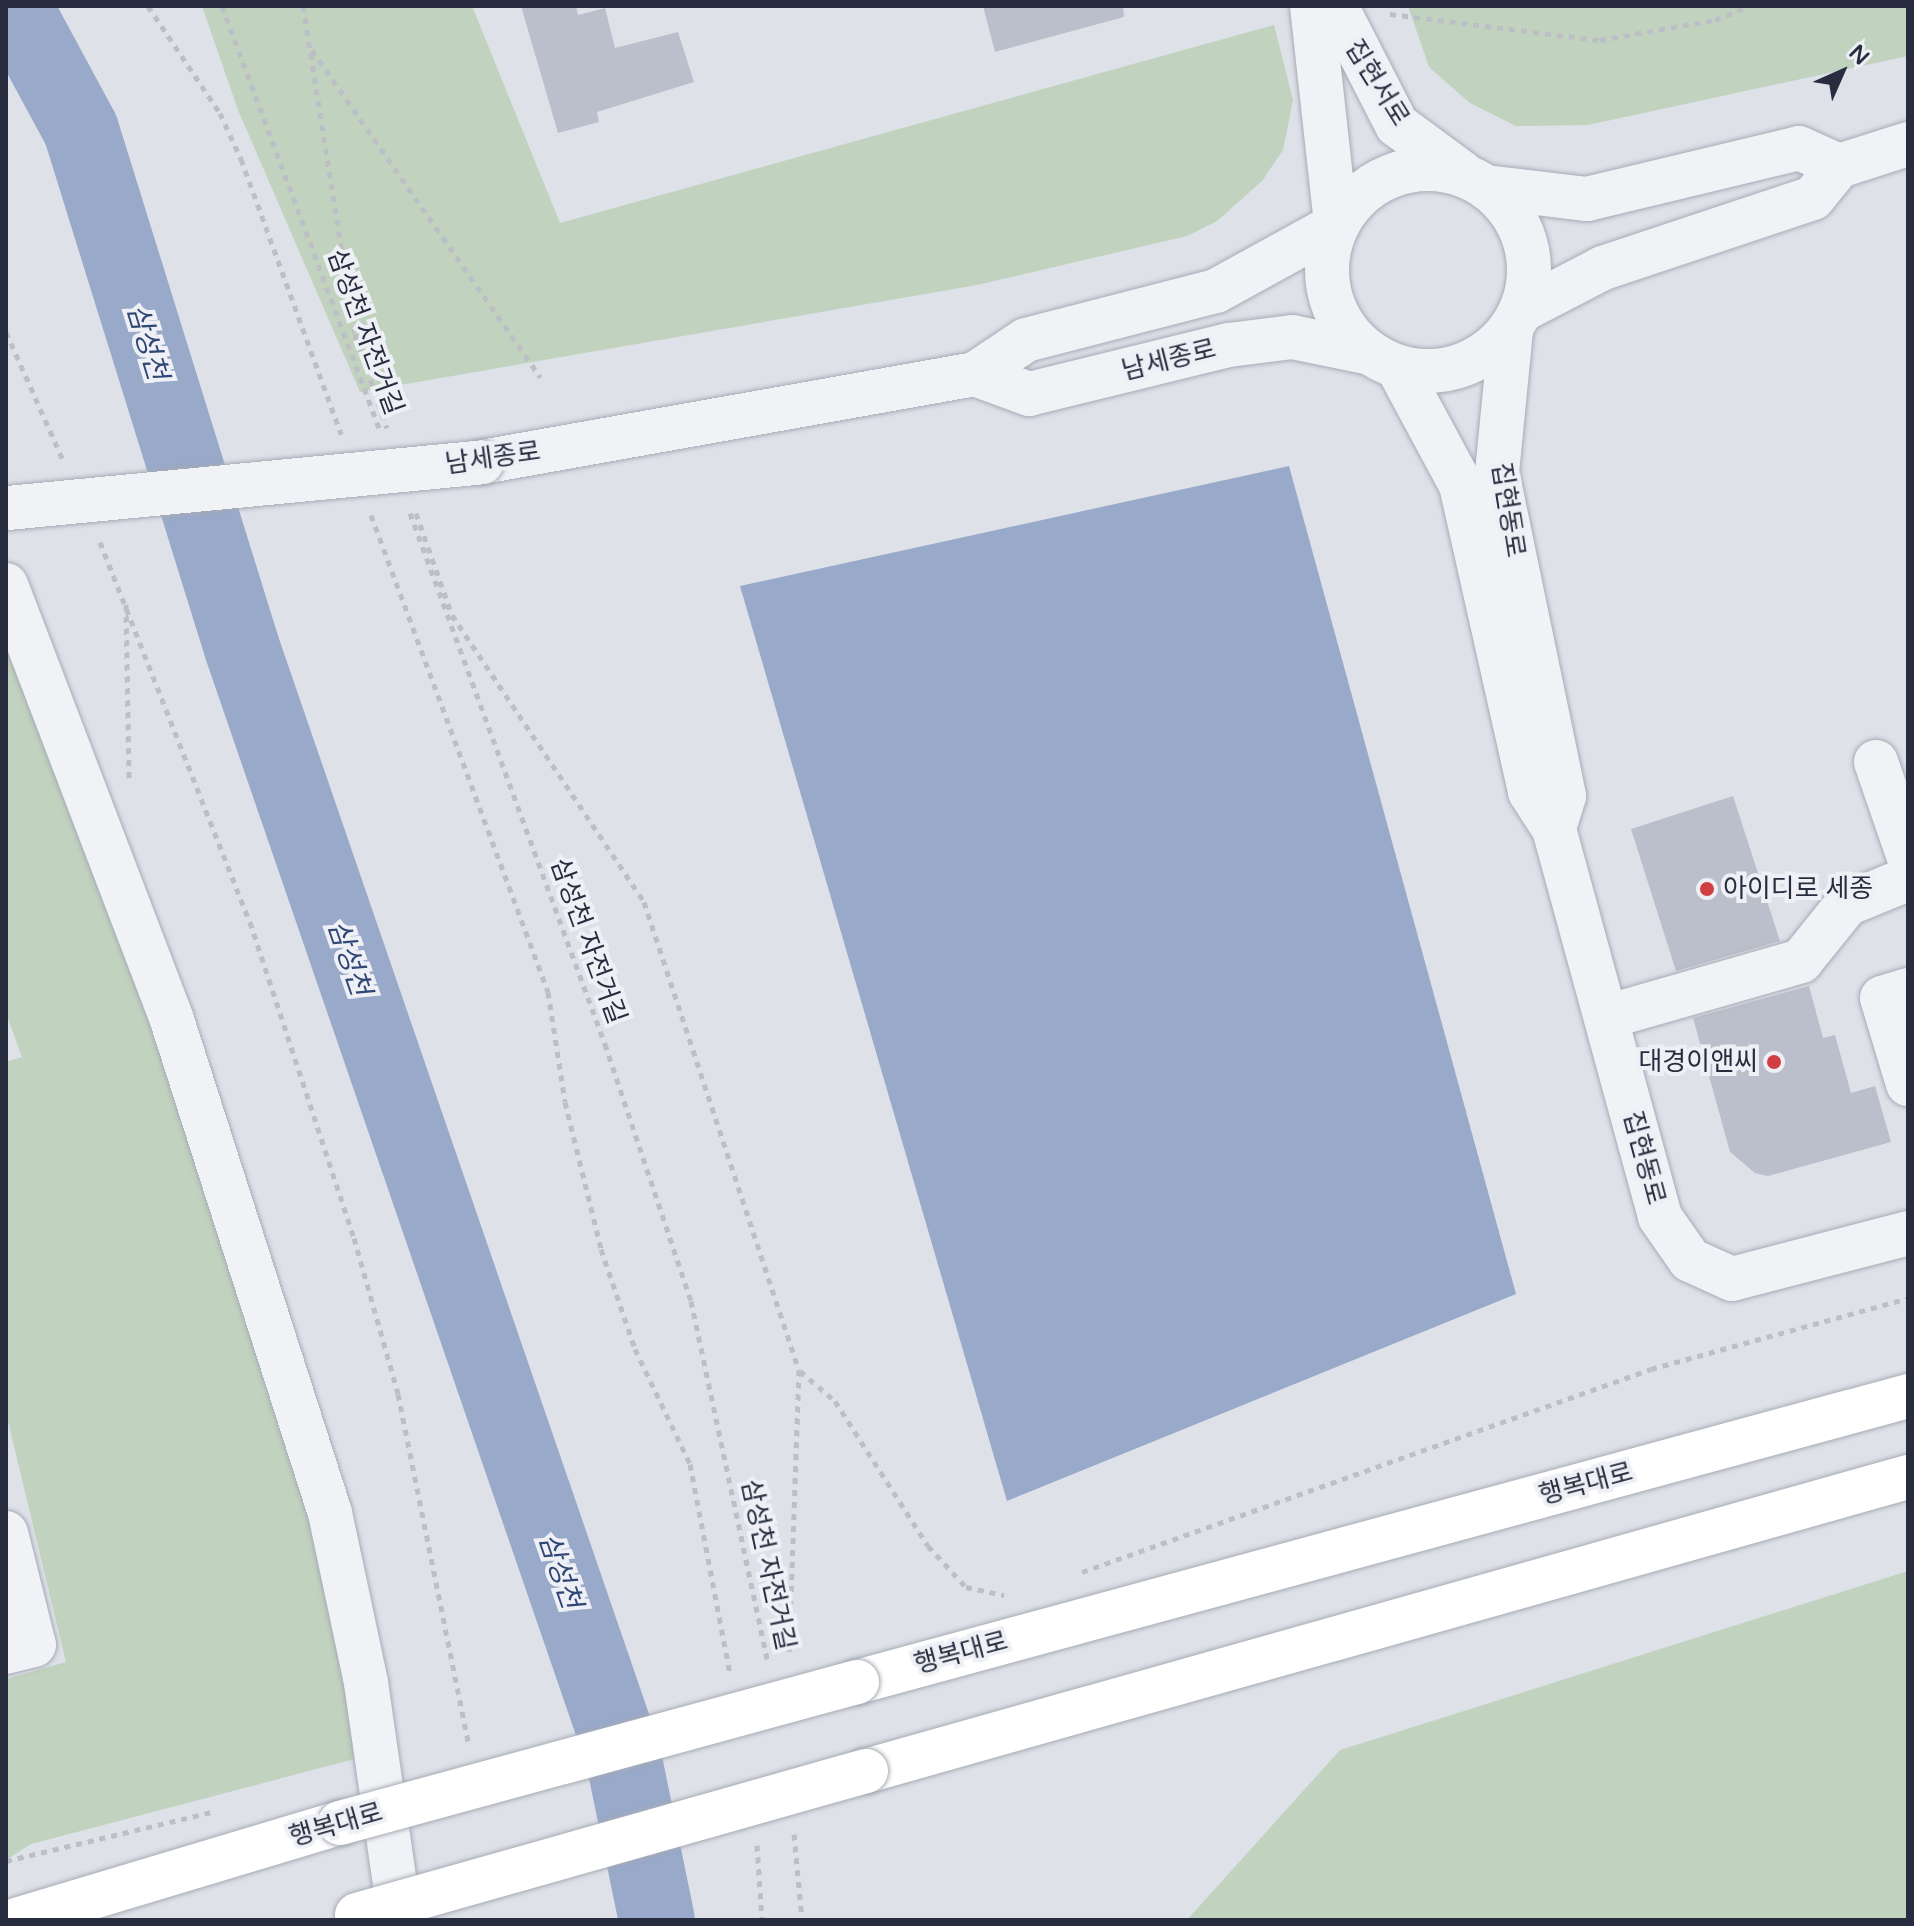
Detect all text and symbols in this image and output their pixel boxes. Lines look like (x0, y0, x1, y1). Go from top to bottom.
north arrow (1802, 32, 1882, 112)
street label: 집현서로 (1338, 34, 1416, 132)
text: N (1844, 40, 1874, 70)
street label: 삼성천 자전거길 (321, 245, 409, 419)
water label: 삼성천 (120, 300, 174, 384)
street label: 남세종로 (1119, 333, 1219, 387)
street label: 남세종로 (443, 436, 543, 480)
street label: 집현동로 (1485, 460, 1531, 560)
street label: 삼성천 자전거길 (544, 854, 632, 1028)
place label: 아이디로 세종 (1723, 873, 1873, 905)
marker: 아이디로 세종 (1698, 880, 1716, 898)
water label: 삼성천 (321, 916, 377, 1000)
place label: 대경이앤씨 (1638, 1046, 1758, 1078)
marker: 대경이앤씨 (1765, 1053, 1783, 1071)
street label: 집현동로 (1617, 1108, 1671, 1208)
street label: 행복대로 (1536, 1457, 1636, 1511)
street label: 삼성천 자전거길 (735, 1477, 801, 1653)
water label: 삼성천 (532, 1529, 588, 1613)
street label: 행복대로 (911, 1626, 1011, 1680)
street label: 행복대로 (286, 1797, 386, 1853)

